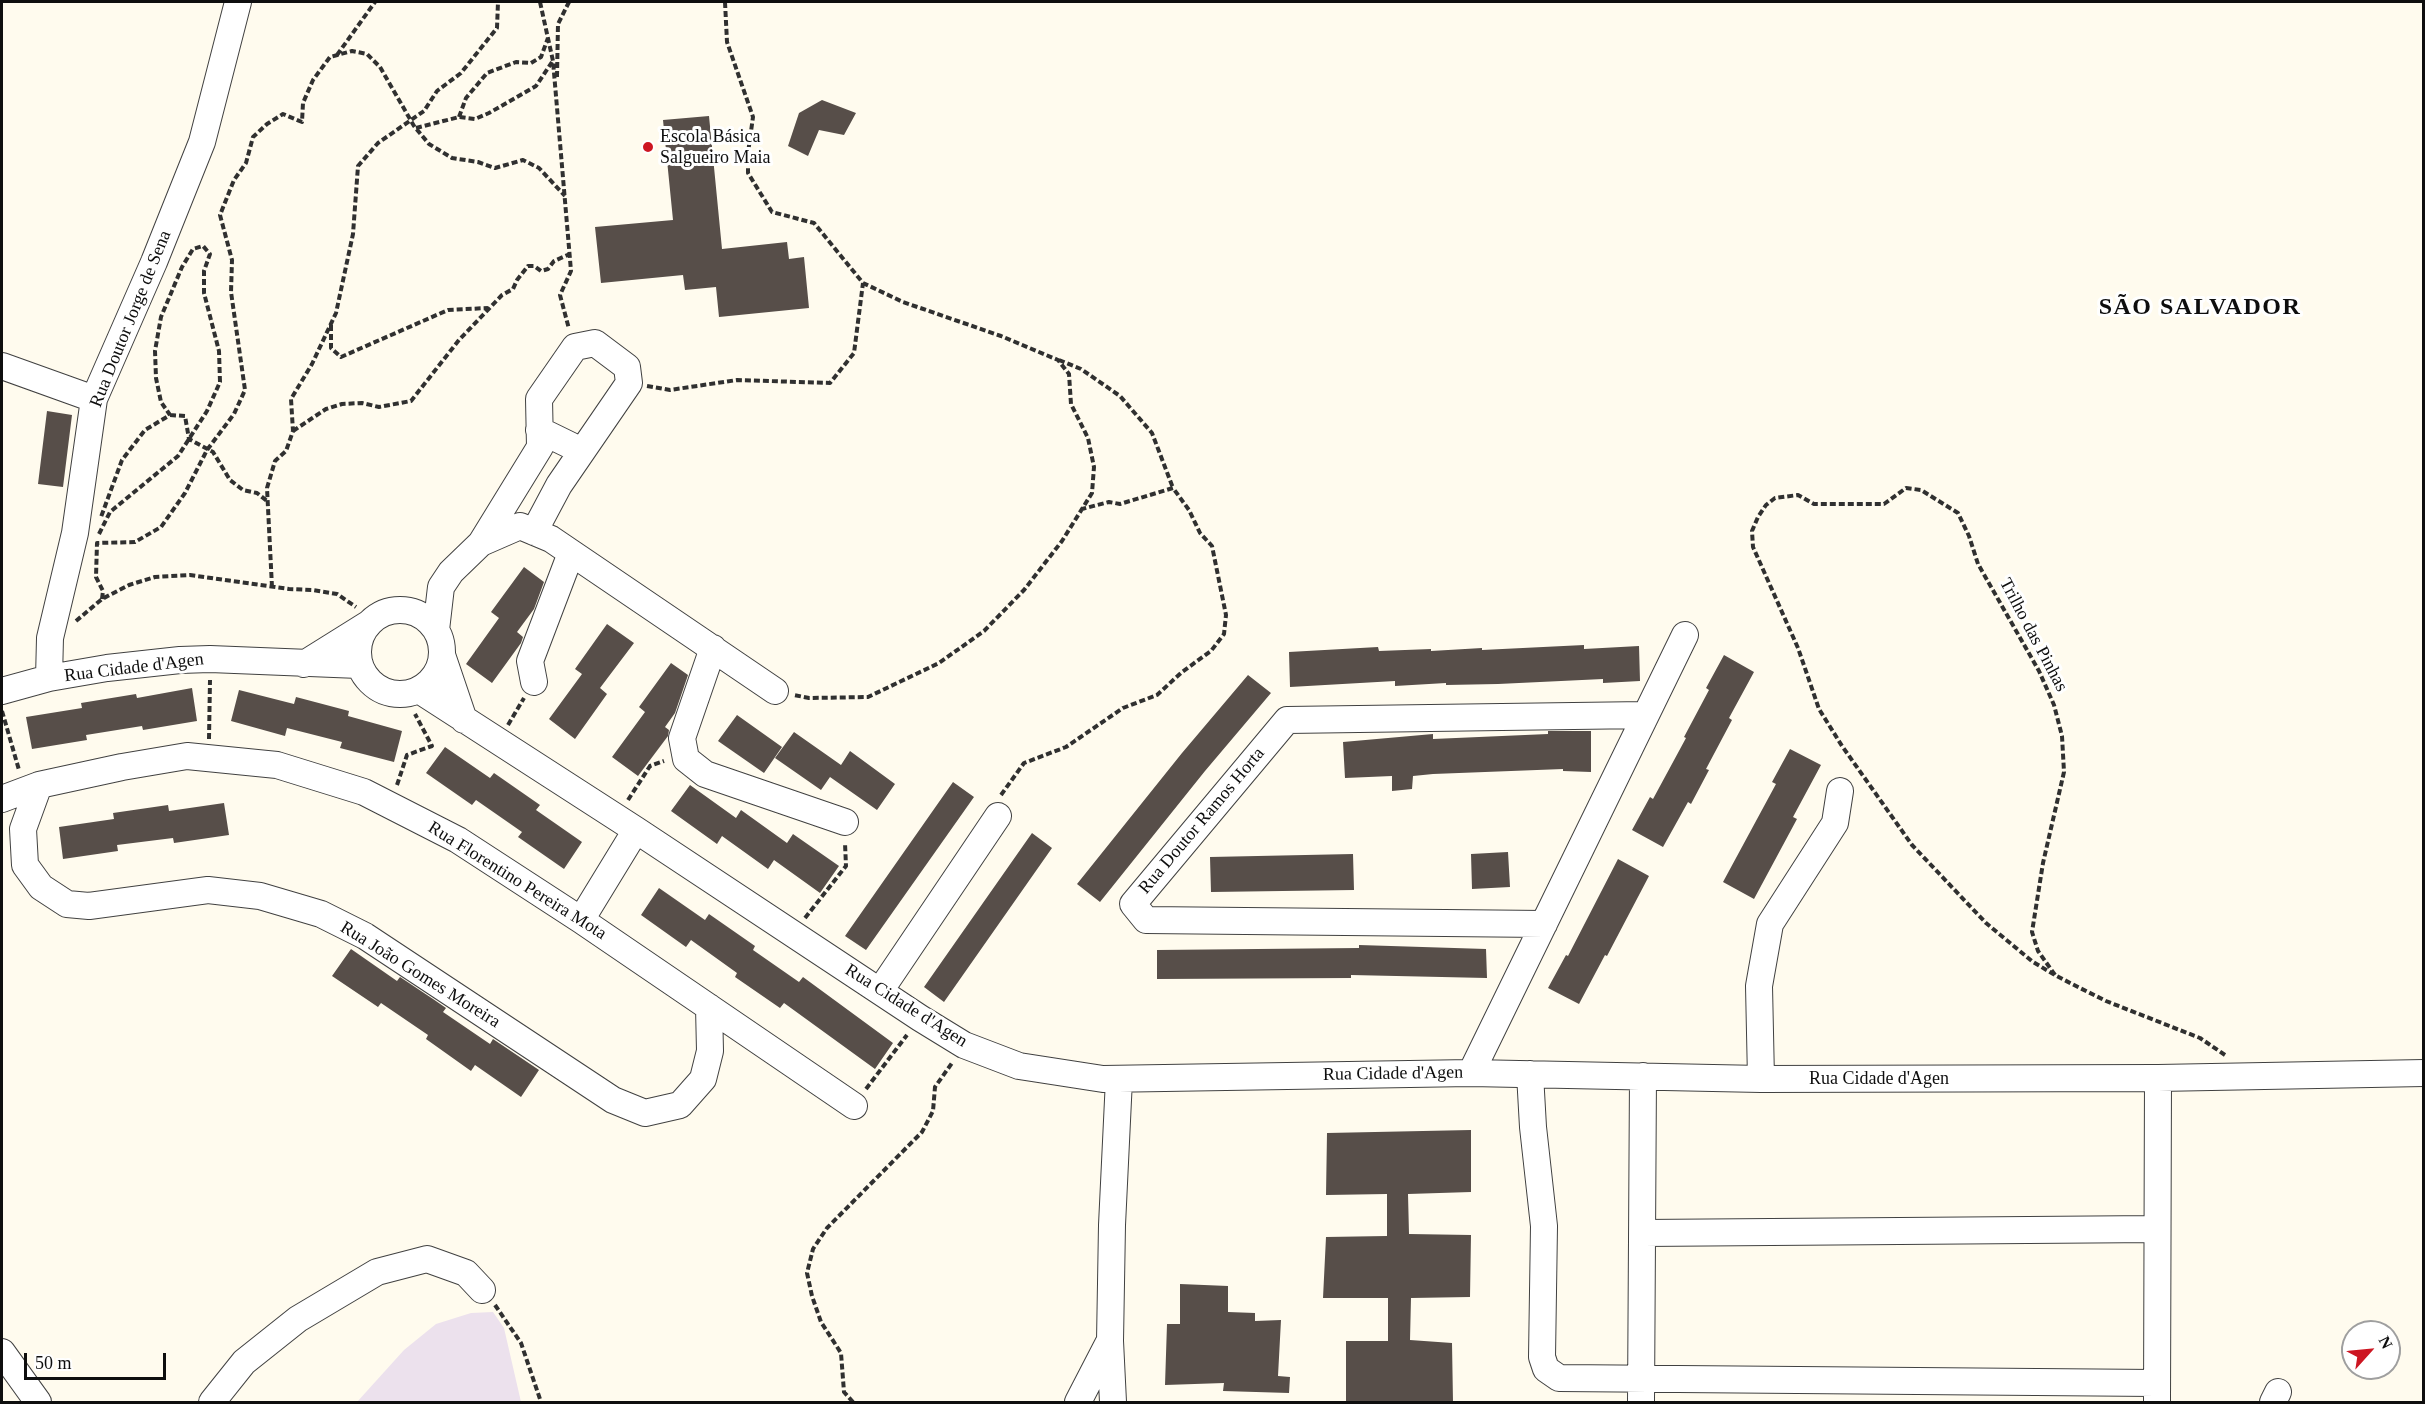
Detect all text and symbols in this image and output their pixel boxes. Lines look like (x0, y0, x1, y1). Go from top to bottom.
place label: Escola Básica Salgueiro Maia (660, 126, 770, 168)
marker: Escola Básica Salgueiro Maia (641, 140, 655, 154)
street label: Rua Doutor Jorge de Sena (86, 228, 176, 410)
district label: SÃO SALVADOR (2099, 294, 2301, 322)
street label: Trilho das Pinhas (1994, 575, 2072, 695)
street label: Rua Cidade d'Agen (63, 649, 205, 687)
street label: Rua Doutor Ramos Horta (1134, 743, 1270, 899)
street label: Rua Florentino Pereira Mota (424, 817, 610, 945)
street label: Rua João Gomes Moreira (336, 917, 504, 1033)
street label: Rua Cidade d'Agen (841, 960, 971, 1052)
street label: Rua Cidade d'Agen (1323, 1062, 1463, 1086)
street label: Rua Cidade d'Agen (1809, 1068, 1949, 1090)
north arrow (2341, 1320, 2401, 1380)
text: N (2376, 1333, 2396, 1352)
scale bar (27, 1341, 170, 1379)
text: 50 m (35, 1353, 72, 1373)

